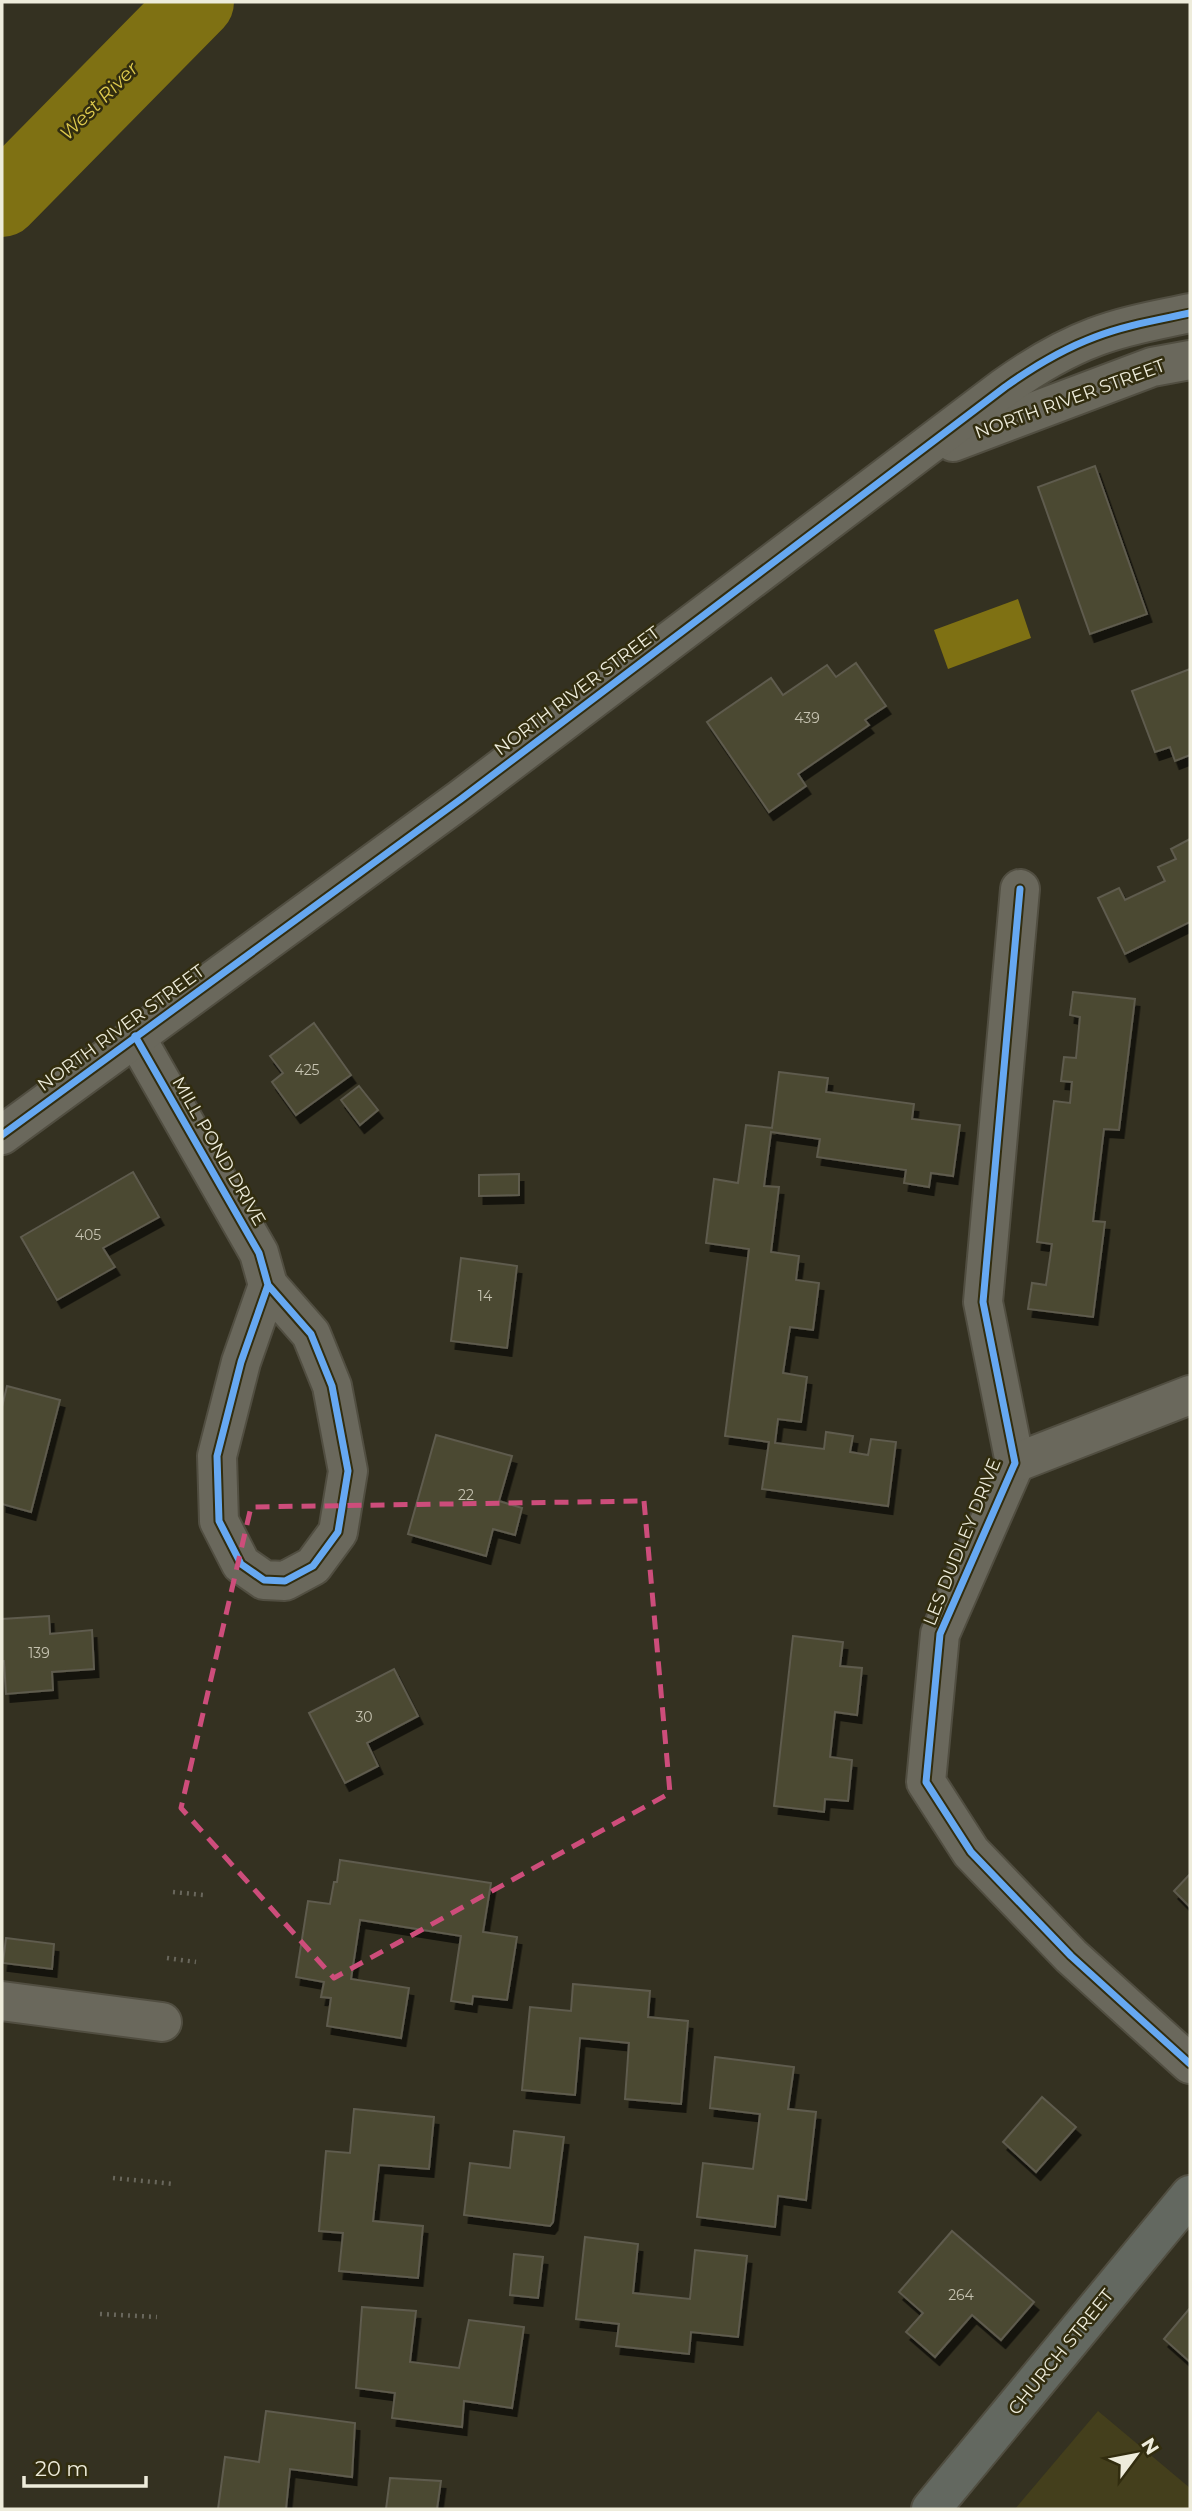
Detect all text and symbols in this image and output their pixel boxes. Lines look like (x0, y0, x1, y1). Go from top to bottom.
water label: West River (55, 57, 143, 145)
street label: NORTH RIVER STREET (972, 354, 1169, 444)
street label: NORTH RIVER STREET (490, 621, 664, 760)
house number: 439 (794, 709, 820, 727)
street label: NORTH RIVER STREET (33, 960, 209, 1096)
house number: 425 (294, 1061, 320, 1079)
street label: MILL POND DRIVE (167, 1073, 271, 1229)
house number: 405 (75, 1226, 101, 1244)
house number: 14 (478, 1287, 493, 1305)
street label: LES DUDLEY DRIVE (918, 1455, 1006, 1629)
house number: 22 (458, 1486, 474, 1504)
house number: 139 (28, 1644, 50, 1662)
house number: 30 (355, 1708, 373, 1726)
street label: CHURCH STREET (1004, 2284, 1119, 2419)
house number: 264 (948, 2286, 975, 2304)
north arrow (1101, 2420, 1171, 2490)
text: N (1136, 2434, 1164, 2459)
scale bar (24, 2444, 147, 2488)
text: 20 m (35, 2456, 89, 2481)

